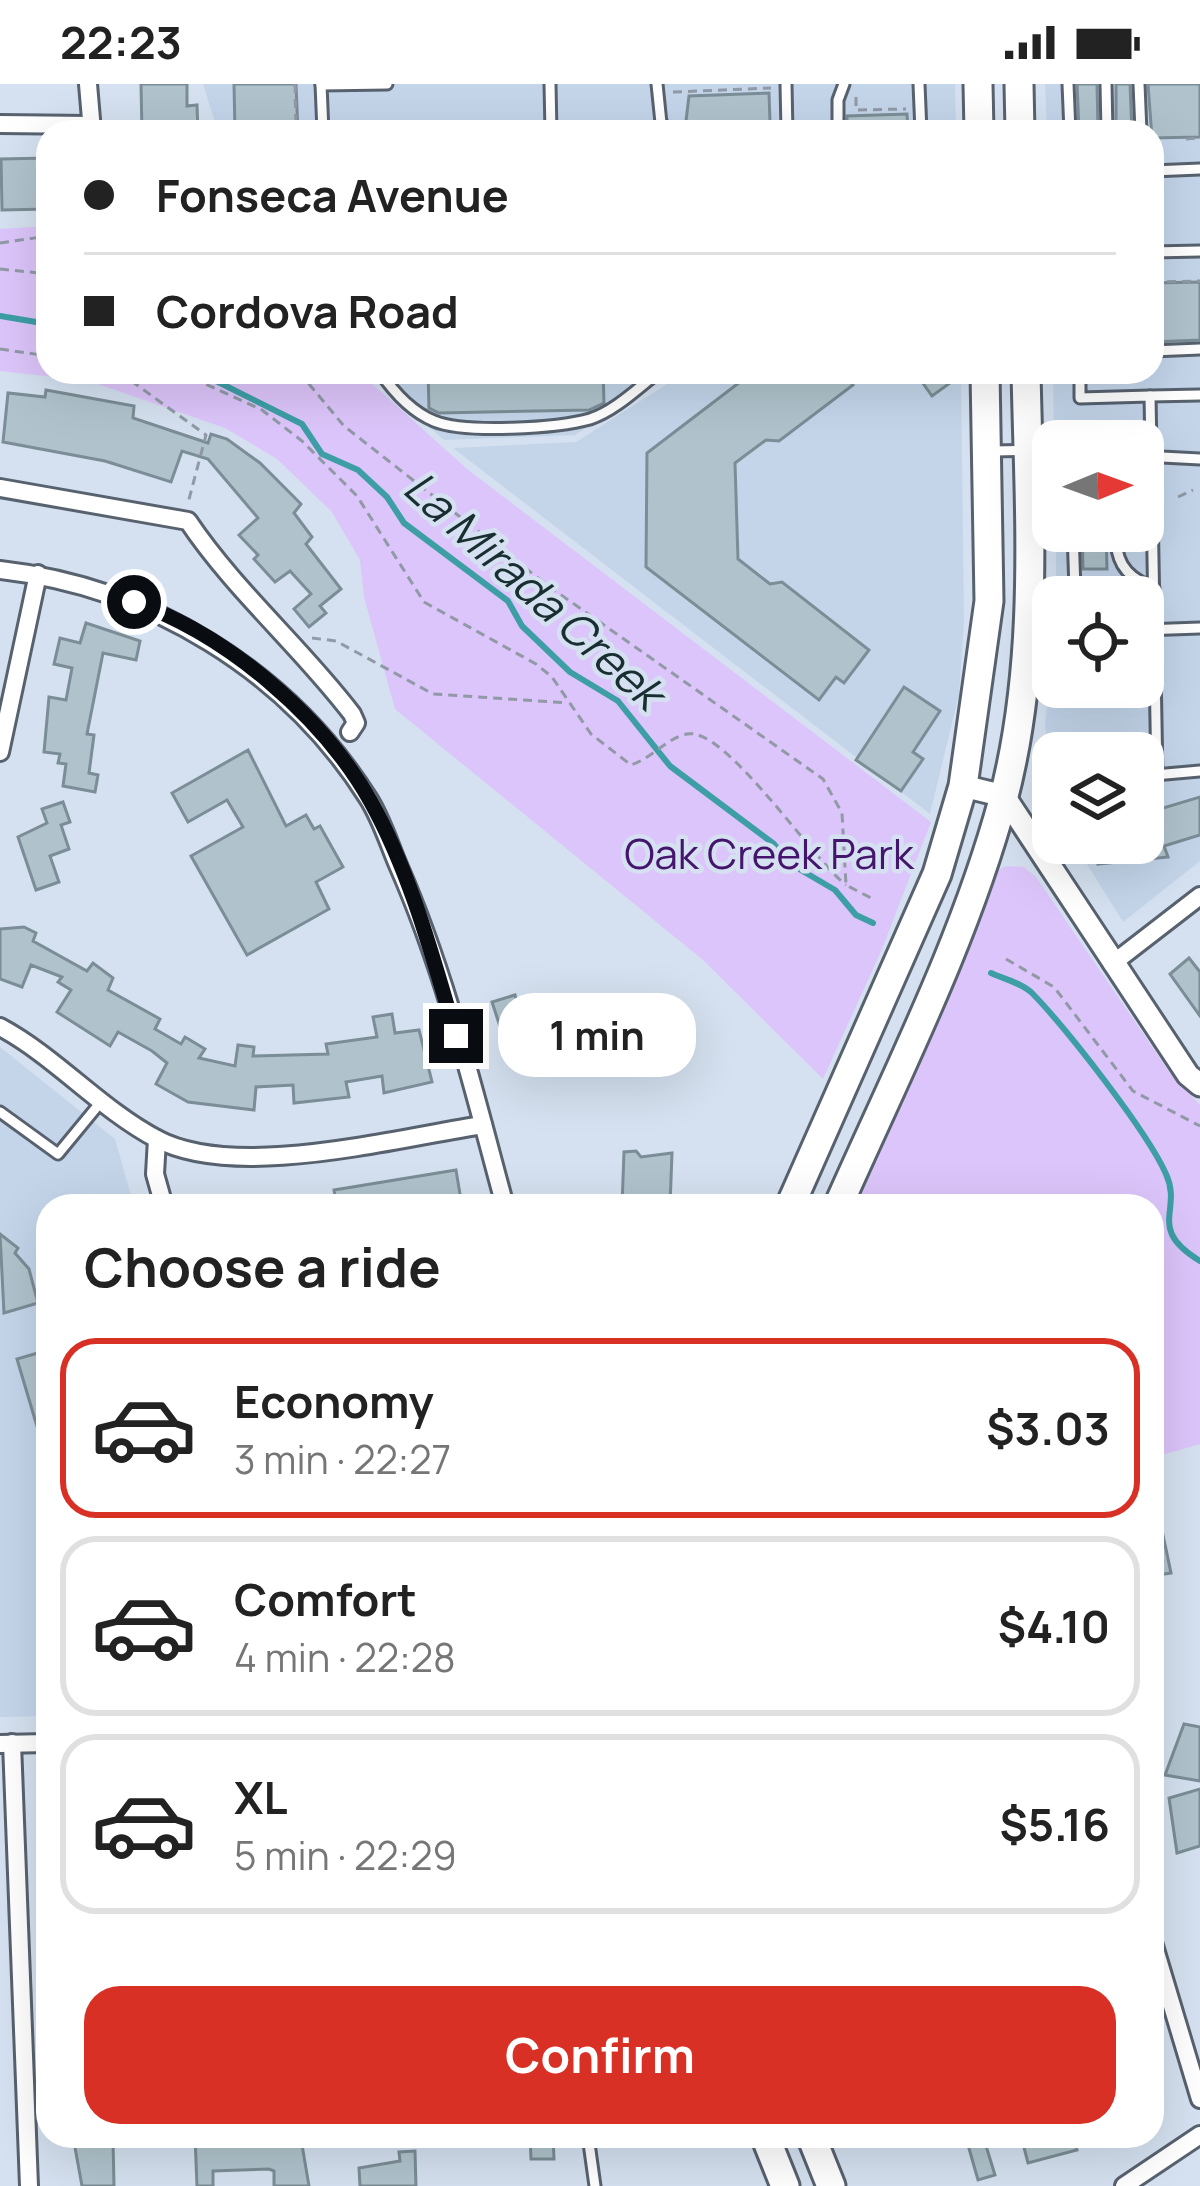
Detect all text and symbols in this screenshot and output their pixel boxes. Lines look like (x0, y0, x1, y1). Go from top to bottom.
text: 22:23 (60, 11, 182, 73)
text: Fonseca Avenue (156, 164, 509, 226)
text: Cordova Road (156, 280, 459, 342)
north arrow (1032, 420, 1164, 552)
map controls (1032, 420, 1164, 864)
water label: La Mirada Creek (392, 456, 682, 726)
route start (107, 575, 161, 629)
button: locate (1032, 576, 1164, 708)
button: layers (1032, 732, 1164, 864)
park label: Oak Creek Park (624, 824, 915, 882)
callout: 1 min (498, 994, 696, 1078)
text: 1 min (549, 1008, 645, 1062)
route end (429, 1009, 483, 1063)
text: Choose a ride (84, 1229, 441, 1303)
text: Economy (234, 1370, 434, 1432)
icon: car (90, 1374, 198, 1482)
text: $3.03 (986, 1397, 1110, 1459)
text: 3 min · 22:27 (234, 1432, 451, 1486)
text: Comfort (234, 1568, 417, 1630)
icon: car (90, 1572, 198, 1680)
text: $4.10 (998, 1595, 1110, 1657)
text: 4 min · 22:28 (234, 1630, 456, 1684)
text: XL (234, 1766, 288, 1828)
icon: car (90, 1770, 198, 1878)
text: $5.16 (999, 1793, 1110, 1855)
text: 5 min · 22:29 (234, 1828, 457, 1882)
button: Confirm (84, 1986, 1116, 2124)

